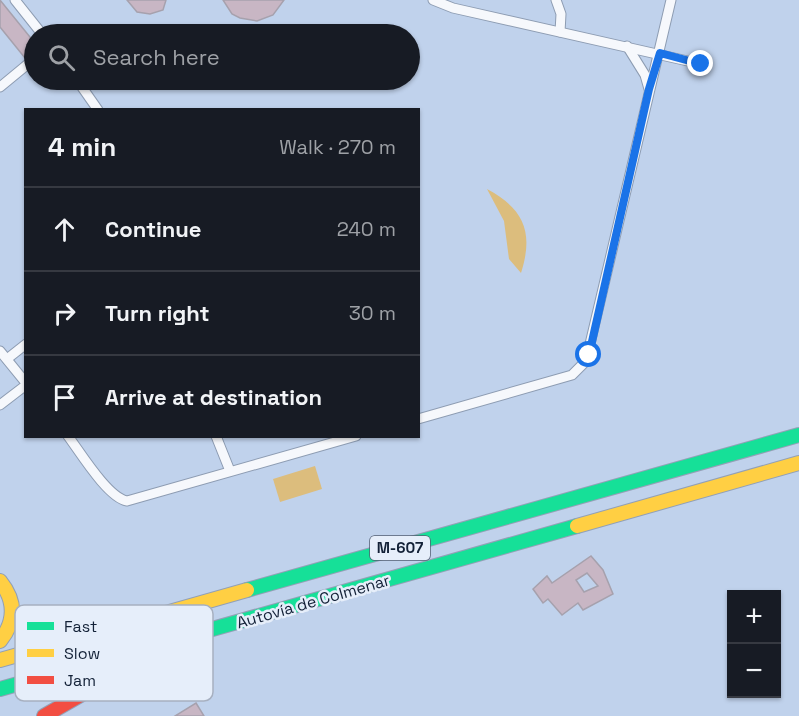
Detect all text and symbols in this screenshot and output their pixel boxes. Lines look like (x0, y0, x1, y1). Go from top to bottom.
search box (24, 24, 420, 90)
icon: search (45, 41, 78, 74)
text: Search here (93, 43, 220, 71)
route end (687, 50, 713, 76)
text: 4 min (48, 130, 116, 164)
text: Walk · 270 m (279, 134, 396, 160)
icon: ahead (48, 213, 81, 246)
text: Continue (105, 215, 201, 243)
text: 240 m (337, 216, 396, 242)
icon: right (48, 297, 81, 330)
text: Turn right (105, 299, 210, 327)
text: 30 m (349, 300, 396, 326)
route start (575, 341, 601, 367)
icon: arrive (48, 381, 81, 414)
text: Arrive at destination (105, 383, 322, 411)
road number: M-607 (370, 536, 430, 560)
street label: Autovía de Colmenar (234, 570, 392, 633)
map controls (727, 590, 781, 698)
button: + (727, 590, 781, 644)
legend (15, 605, 213, 701)
text: Fast (64, 616, 97, 637)
text: Slow (64, 643, 100, 664)
button: − (727, 644, 781, 698)
text: Jam (64, 670, 96, 691)

